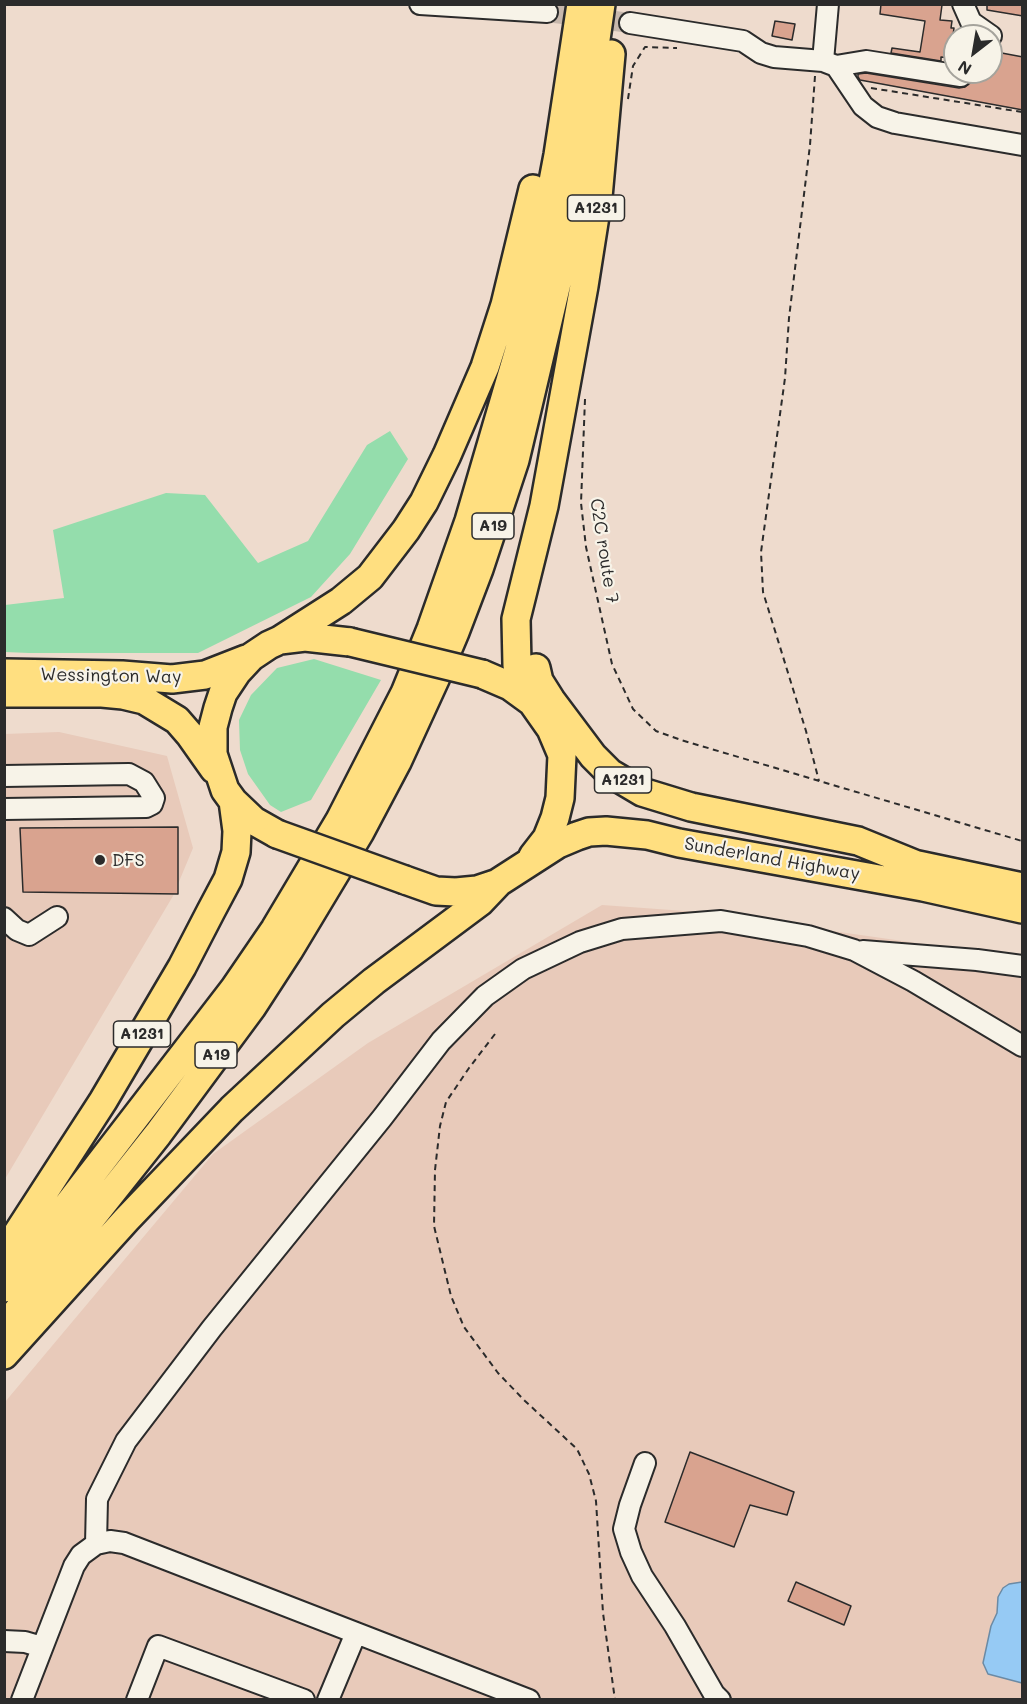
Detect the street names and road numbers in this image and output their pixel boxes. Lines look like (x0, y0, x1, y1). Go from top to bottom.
road number: A1231 (568, 195, 624, 221)
street label: C2C route 7 (585, 497, 623, 605)
road number: A19 (472, 513, 514, 539)
street label: Wessington Way (40, 664, 182, 688)
road number: A1231 (594, 767, 652, 793)
street label: Sunderland Highway (683, 833, 861, 885)
road number: A1231 (114, 1021, 170, 1047)
road number: A19 (195, 1042, 237, 1068)

